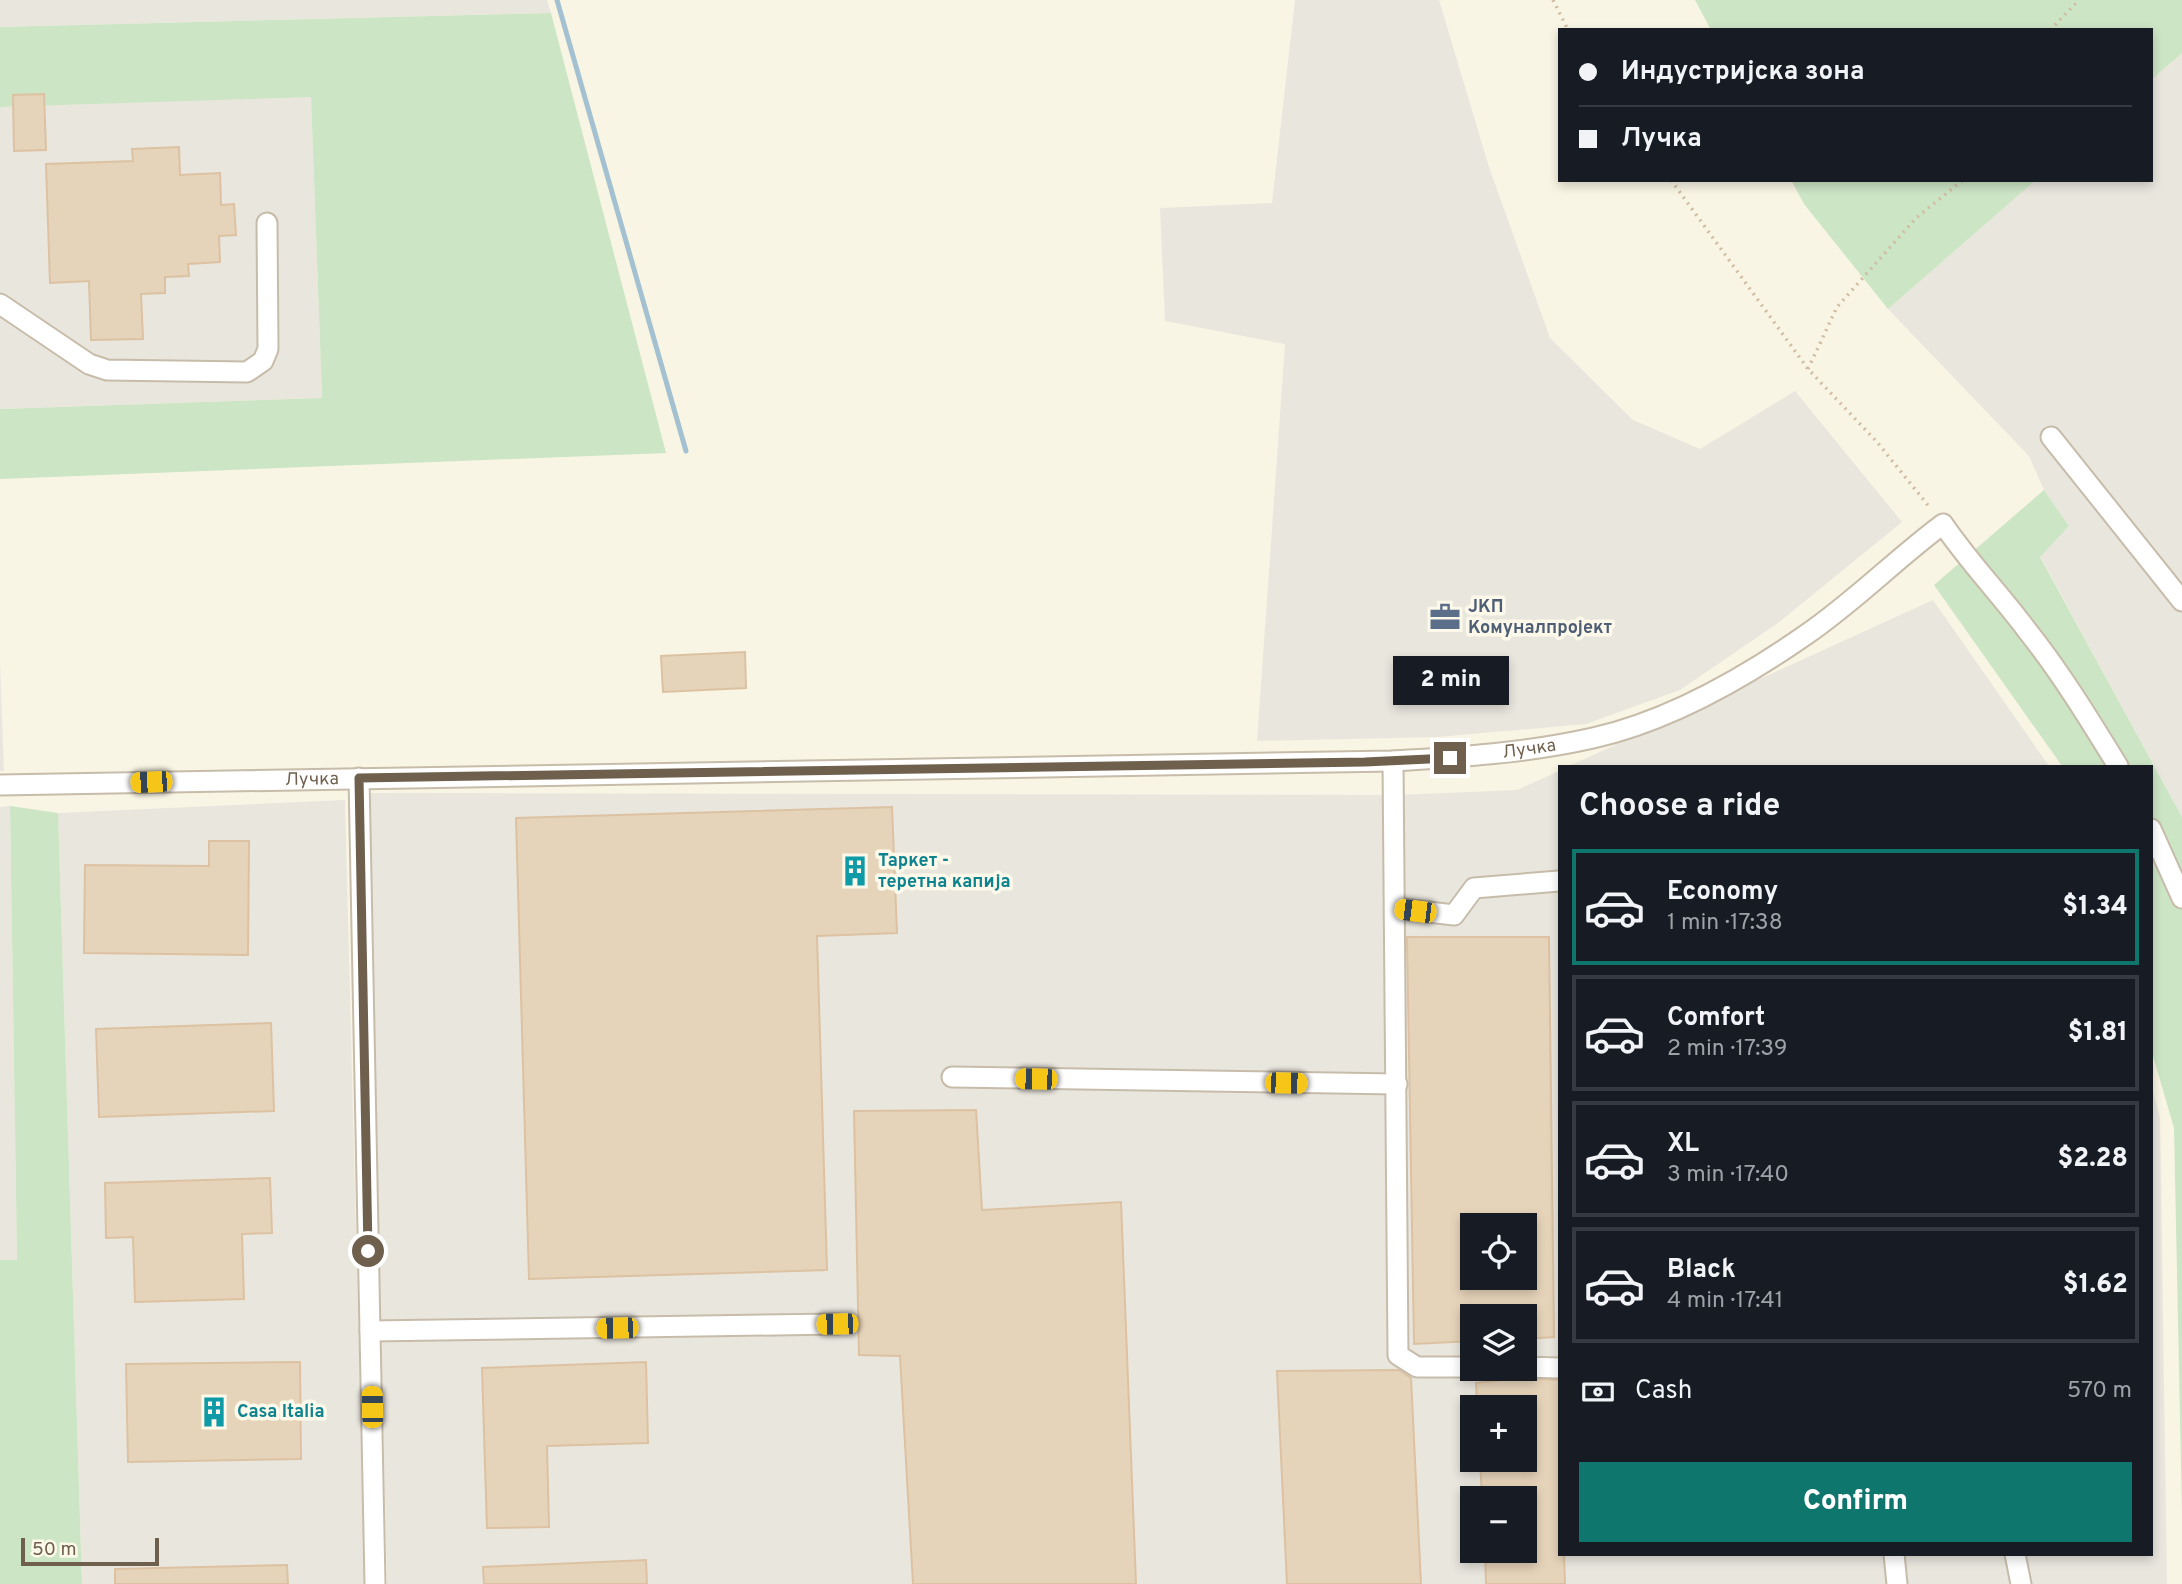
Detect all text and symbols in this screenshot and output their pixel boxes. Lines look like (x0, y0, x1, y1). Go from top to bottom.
text: Индустријска зона (1621, 56, 1864, 89)
text: Лучка (1621, 123, 1702, 156)
place label: ЈКП Комуналпројект (1468, 596, 1613, 640)
office icon: ЈКП Комуналпројект (1428, 600, 1462, 634)
callout: 2 min (1392, 656, 1508, 706)
text: 2 min (1421, 666, 1481, 695)
street label: Лучка (1501, 734, 1558, 764)
route end (1434, 742, 1466, 774)
street label: Лучка (285, 768, 339, 792)
car (130, 771, 173, 793)
text: Choose a ride (1579, 787, 1780, 827)
place label: Таркет - теретна капија (878, 850, 1011, 894)
building icon: Таркет - теретна капија (838, 854, 872, 888)
icon: car (1583, 876, 1646, 939)
text: Economy (1667, 876, 1778, 909)
text: $1.34 (2062, 891, 2128, 924)
car (1393, 898, 1438, 924)
text: 1 min · 17:38 (1667, 909, 1783, 938)
icon: car (1583, 1002, 1646, 1065)
text: Comfort (1667, 1002, 1765, 1035)
text: $1.81 (2068, 1017, 2128, 1050)
text: 2 min · 17:39 (1667, 1035, 1787, 1064)
car (1015, 1068, 1058, 1090)
car (1265, 1072, 1308, 1094)
icon: car (1583, 1128, 1646, 1191)
text: XL (1667, 1128, 1699, 1161)
text: $2.28 (2057, 1143, 2128, 1176)
text: 3 min · 17:40 (1667, 1161, 1789, 1190)
map controls (1460, 1213, 1537, 1563)
button: locate (1460, 1213, 1537, 1290)
route start (352, 1235, 384, 1267)
icon: car (1583, 1254, 1646, 1317)
text: Black (1667, 1254, 1736, 1287)
text: $1.62 (2063, 1269, 2128, 1302)
text: 4 min · 17:41 (1667, 1287, 1783, 1316)
button: layers (1460, 1304, 1537, 1381)
car (816, 1313, 859, 1335)
car (596, 1317, 639, 1339)
icon: cash (1579, 1373, 1617, 1411)
text: Cash (1635, 1375, 1692, 1408)
text: 570 m (2067, 1377, 2132, 1406)
car (362, 1386, 383, 1428)
building icon: Casa Italia (197, 1395, 231, 1429)
button: + (1460, 1395, 1537, 1472)
place label: Casa Italia (237, 1401, 324, 1424)
button: Confirm (1579, 1462, 2132, 1542)
button: − (1460, 1486, 1537, 1563)
scale bar (21, 1535, 159, 1567)
text: 50 m (32, 1538, 77, 1562)

